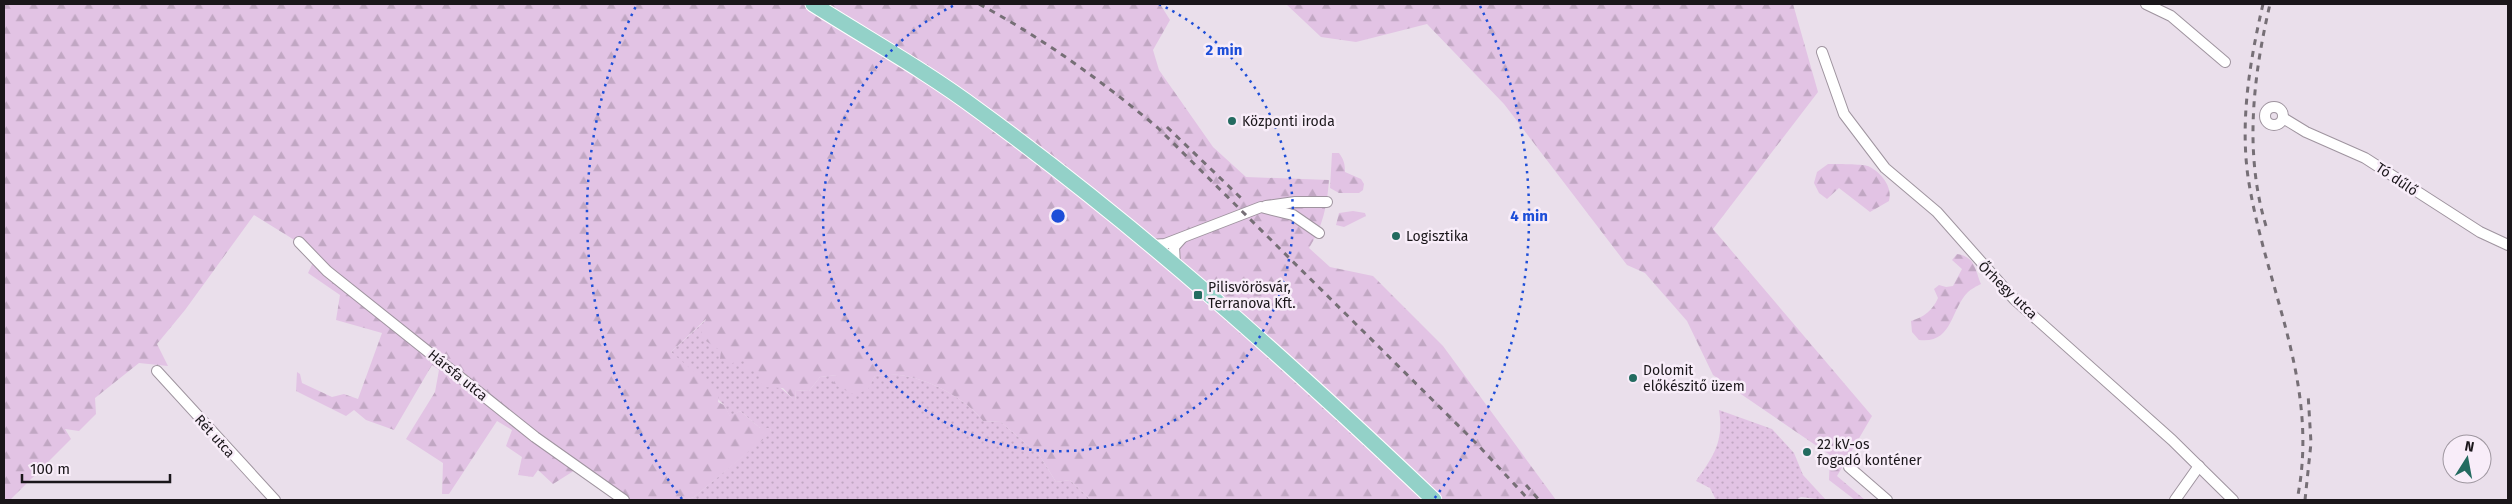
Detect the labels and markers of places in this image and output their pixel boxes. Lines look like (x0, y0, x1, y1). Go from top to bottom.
place label: Központi iroda (1242, 113, 1335, 130)
marker: Központi iroda (1226, 115, 1238, 127)
centre of rings (1049, 207, 1067, 225)
place label: Logisztika (1406, 228, 1468, 245)
marker: Logisztika (1390, 230, 1402, 242)
place label: Pilisvörösvár, Terranova Kft. (1208, 279, 1296, 312)
marker: Pilisvörösvár, Terranova Kft. (1192, 289, 1204, 301)
place label: Dolomit előkészitő üzem (1643, 362, 1745, 395)
marker: Dolomit előkészitő üzem (1627, 372, 1639, 384)
place label: 22 kV-os fogadó konténer (1817, 436, 1922, 469)
marker: 22 kV-os fogadó konténer (1801, 446, 1813, 458)

